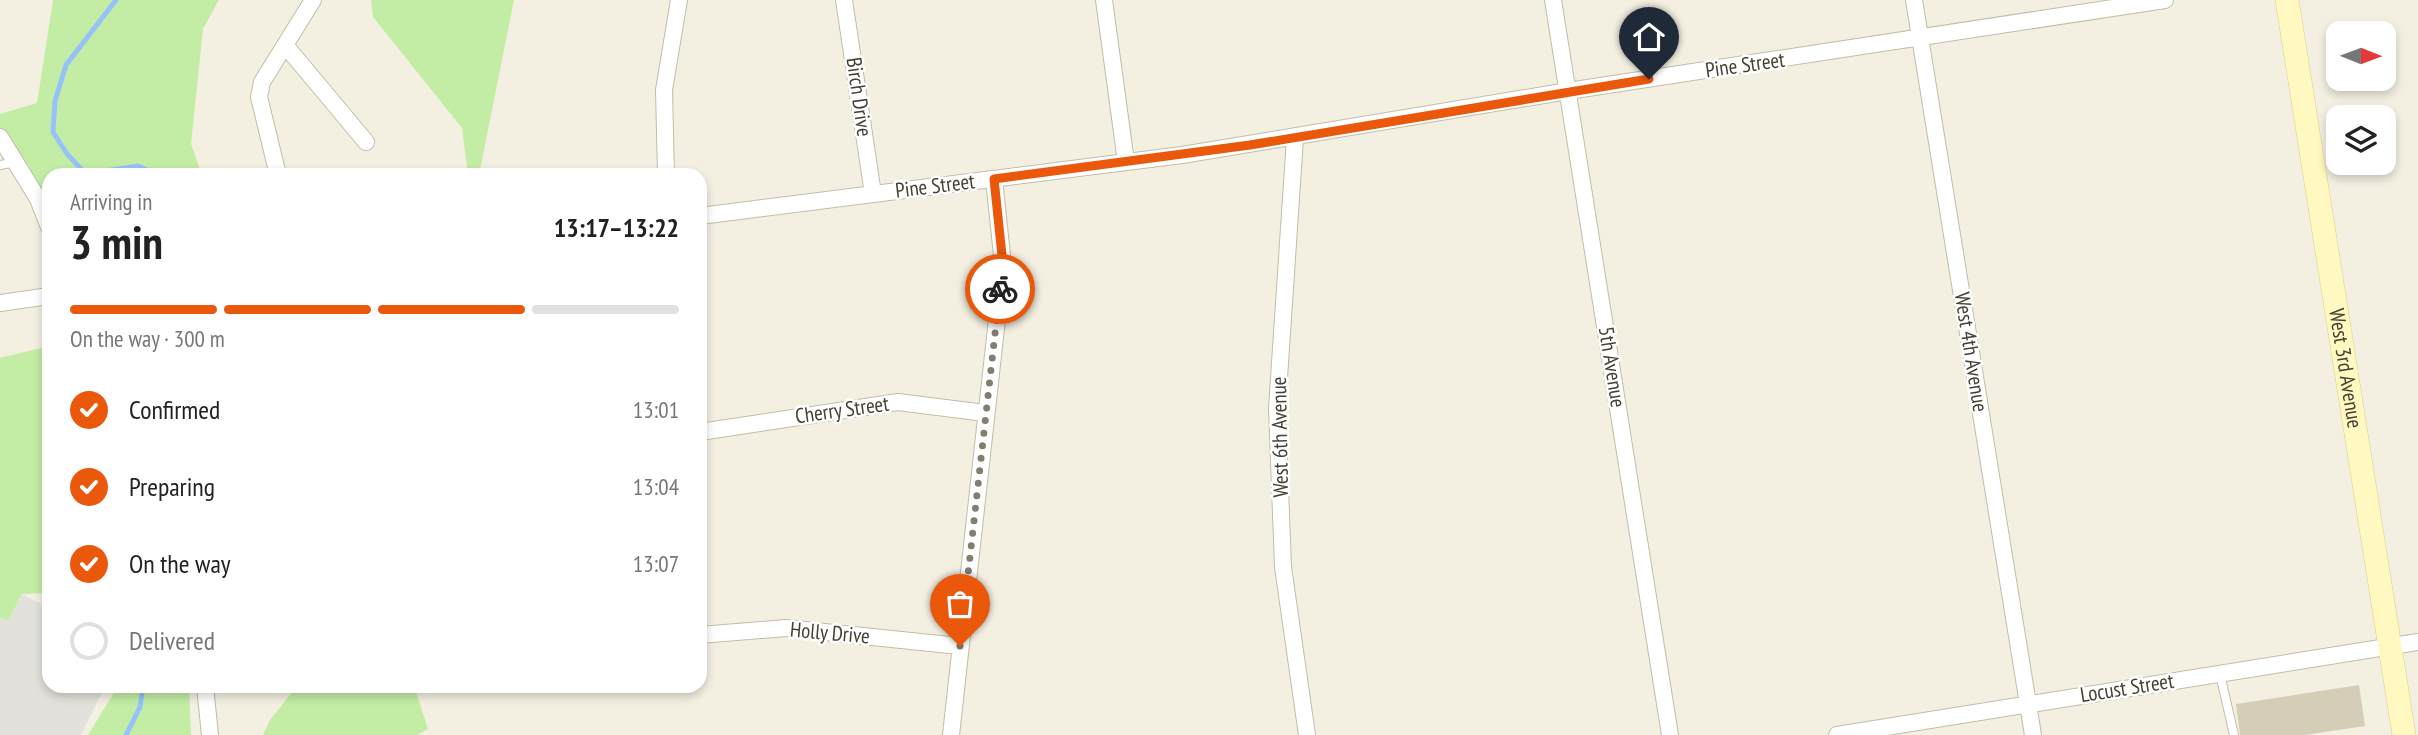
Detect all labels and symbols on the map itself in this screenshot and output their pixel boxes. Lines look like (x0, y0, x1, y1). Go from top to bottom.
pin (1619, 7, 1679, 79)
north arrow (2326, 21, 2396, 91)
street label: Pine Street (1704, 46, 1787, 83)
street label: Birch Drive (841, 56, 878, 138)
street label: Pine Street (894, 167, 976, 204)
courier (965, 254, 1035, 324)
street label: West 4th Avenue (1949, 290, 1994, 414)
street label: West 3rd Avenue (2323, 307, 2369, 430)
street label: 5th Avenue (1593, 325, 1632, 409)
street label: West 6th Avenue (1265, 376, 1294, 498)
street label: Cherry Street (793, 390, 891, 429)
pin (930, 574, 990, 646)
street label: Holly Drive (789, 616, 871, 649)
street label: Locust Street (2078, 667, 2176, 708)

